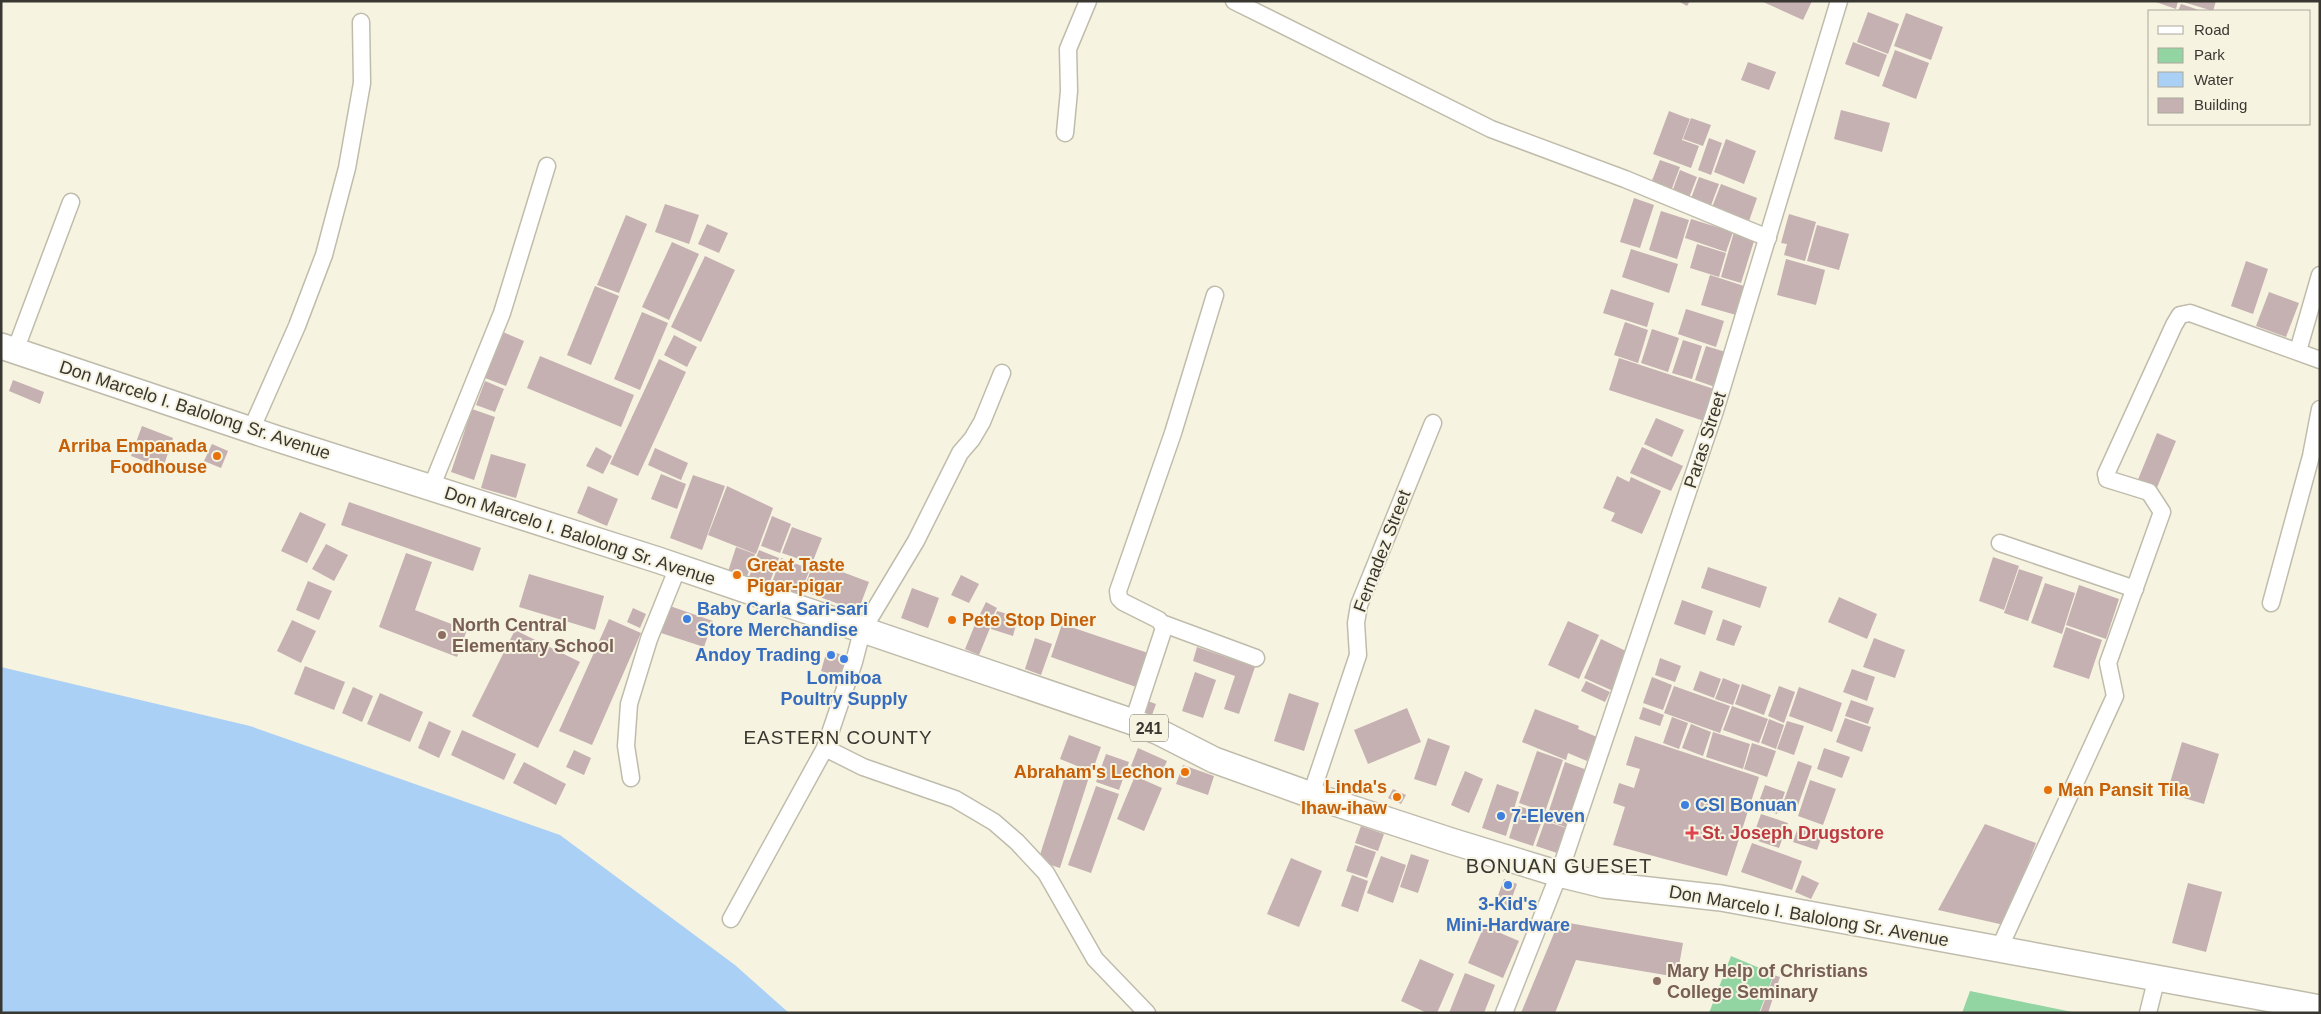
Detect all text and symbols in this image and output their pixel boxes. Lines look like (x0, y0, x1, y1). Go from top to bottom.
legend (2148, 10, 2311, 125)
text: Road (2194, 21, 2230, 38)
text: Park (2194, 46, 2225, 63)
text: Water (2194, 71, 2233, 88)
text: Building (2194, 96, 2247, 113)
street label: Don Marcelo I. Balolong Sr. Avenue (57, 357, 333, 463)
street label: Paras Street (1680, 389, 1730, 491)
place label: Arriba Empanada Foodhouse (58, 436, 208, 477)
marker: Arriba Empanada Foodhouse (211, 450, 223, 462)
street label: Don Marcelo I. Balolong Sr. Avenue (442, 483, 718, 589)
street label: Fernadez Street (1350, 487, 1414, 615)
place label: Great Taste Pigar-pigar (747, 555, 845, 596)
marker: Great Taste Pigar-pigar (731, 569, 743, 581)
place label: Baby Carla Sari-sari Store Merchandise (697, 599, 868, 640)
place label: Pete Stop Diner (962, 610, 1096, 630)
marker: Baby Carla Sari-sari Store Merchandise (681, 613, 693, 625)
marker: Pete Stop Diner (946, 614, 958, 626)
place label: North Central Elementary School (452, 615, 614, 656)
marker: North Central Elementary School (436, 629, 448, 641)
place label: Andoy Trading (695, 645, 821, 665)
marker: Andoy Trading (825, 649, 837, 661)
marker: Lomiboa Poultry Supply (838, 653, 850, 665)
place label: Lomiboa Poultry Supply (780, 668, 908, 709)
road number: 241 (1130, 714, 1168, 741)
district label: EASTERN COUNTY (743, 727, 933, 748)
place label: Abraham's Lechon (1014, 762, 1175, 782)
marker: Abraham's Lechon (1179, 766, 1191, 778)
place label: Linda's Ihaw-ihaw (1301, 777, 1388, 818)
place label: Man Pansit Tila (2058, 780, 2190, 800)
marker: Man Pansit Tila (2042, 784, 2054, 796)
marker: Linda's Ihaw-ihaw (1391, 791, 1403, 803)
place label: CSI Bonuan (1695, 795, 1797, 815)
marker: CSI Bonuan (1679, 799, 1691, 811)
place label: 7-Eleven (1511, 806, 1585, 826)
marker: 7-Eleven (1495, 810, 1507, 822)
place label: St. Joseph Drugstore (1702, 823, 1884, 843)
marker: St. Joseph Drugstore (1686, 827, 1698, 839)
district label: BONUAN GUESET (1466, 855, 1652, 877)
marker: 3-Kid's Mini-Hardware (1502, 879, 1514, 891)
street label: Don Marcelo I. Balolong Sr. Avenue (1667, 882, 1951, 950)
place label: 3-Kid's Mini-Hardware (1446, 894, 1570, 935)
place label: Mary Help of Christians College Seminary (1667, 961, 1868, 1002)
marker: Mary Help of Christians College Seminary (1651, 975, 1663, 987)

